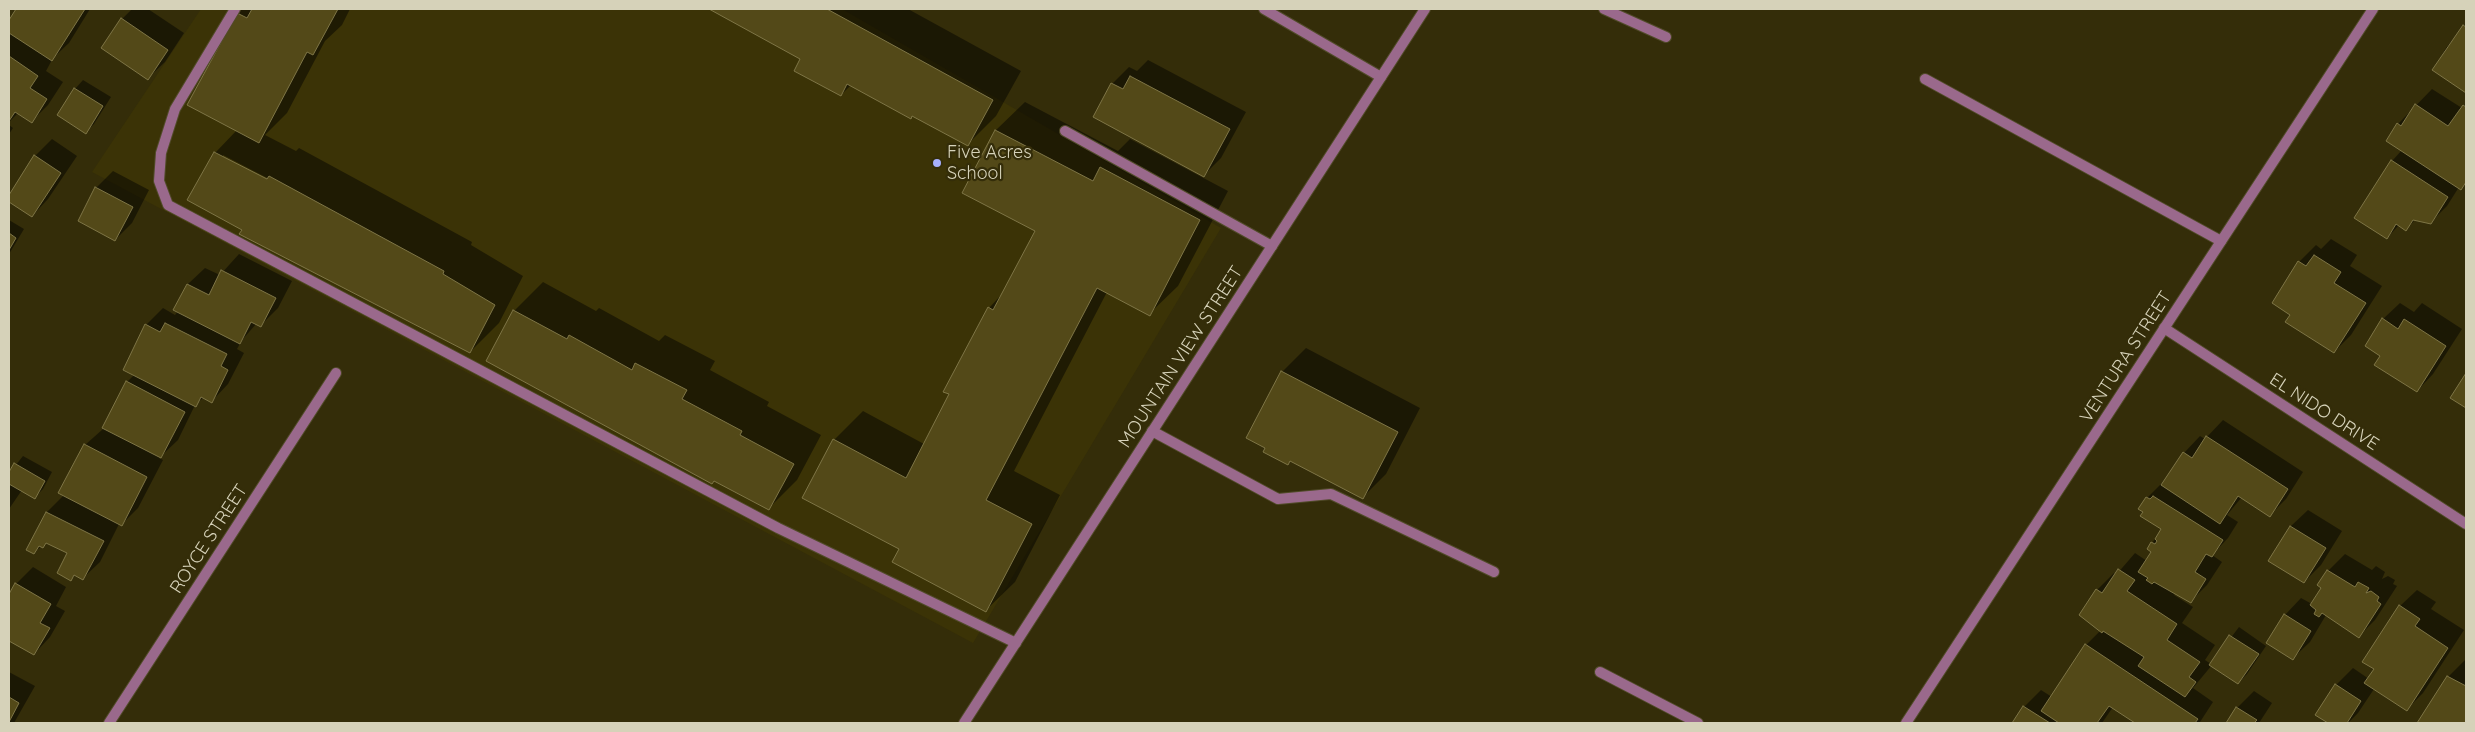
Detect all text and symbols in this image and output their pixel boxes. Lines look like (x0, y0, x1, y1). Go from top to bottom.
place label: Five Acres School (947, 142, 1032, 184)
marker: Five Acres School (931, 157, 943, 169)
street label: MOUNTAIN VIEW STREET (1114, 262, 1248, 452)
street label: VENTURA STREET (2076, 287, 2176, 427)
street label: EL NIDO DRIVE (2265, 369, 2383, 455)
street label: ROYCE STREET (166, 480, 252, 598)

